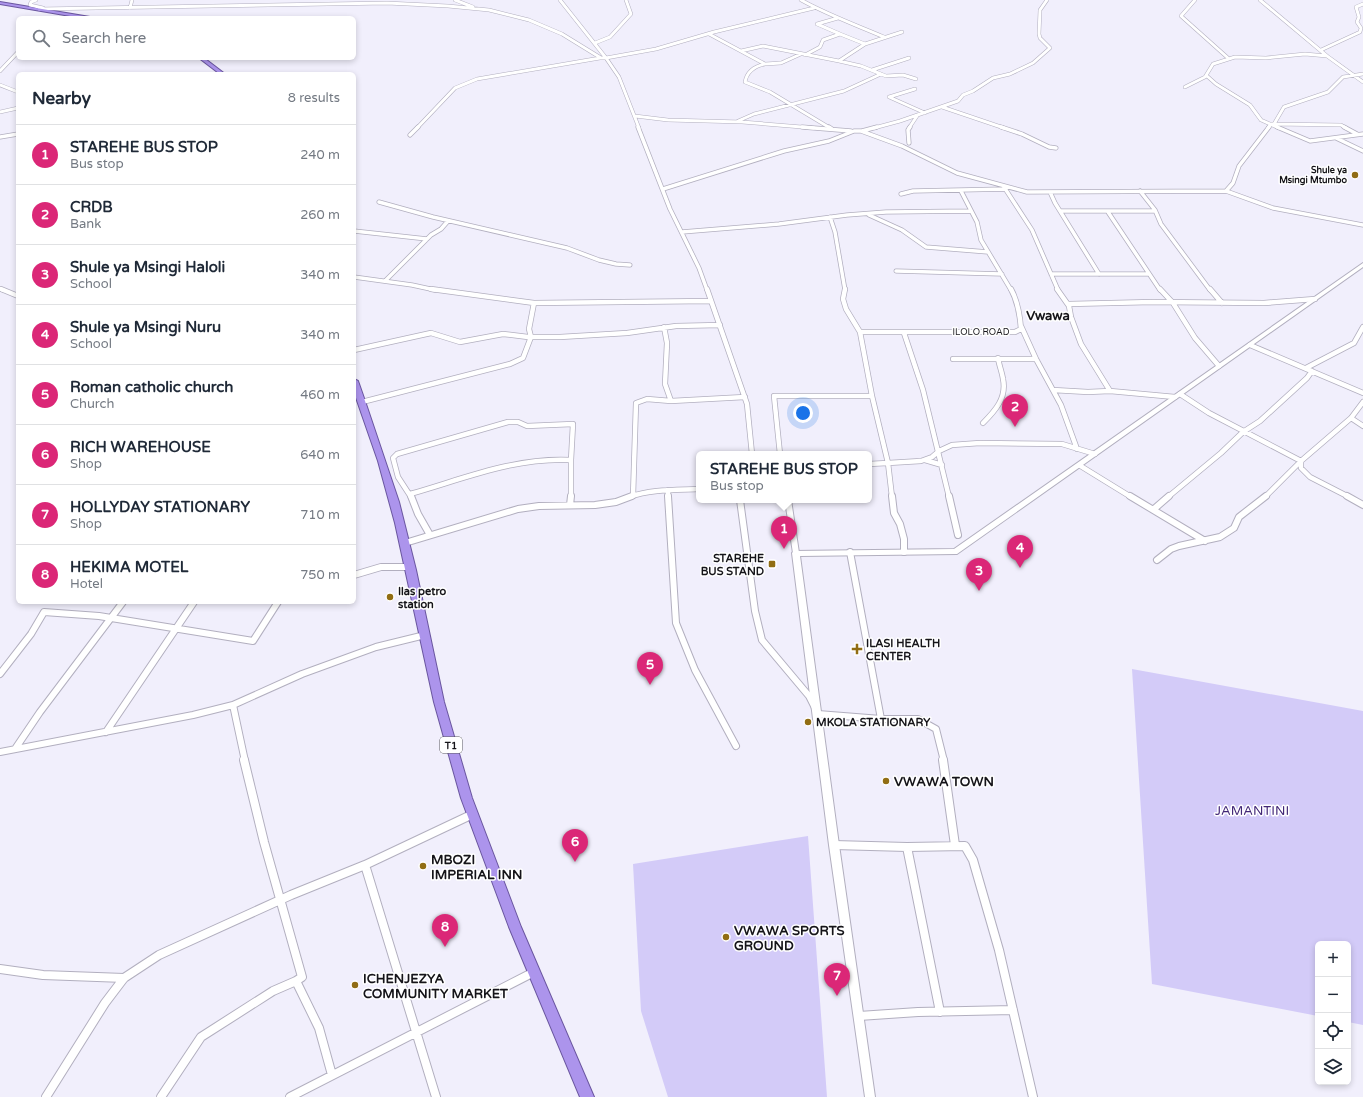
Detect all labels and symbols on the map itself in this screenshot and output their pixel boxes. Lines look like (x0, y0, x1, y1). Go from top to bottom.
place label: Shule ya Msingi Mtumbo (1279, 165, 1348, 186)
marker: Shule ya Msingi Mtumbo (1350, 170, 1360, 180)
district label: Vwawa (1026, 308, 1070, 324)
street label: ILOLO ROAD (953, 327, 1010, 338)
pin: 2 (1002, 394, 1028, 427)
your location (793, 403, 813, 423)
pin: 1 (771, 516, 797, 549)
pin: 4 (1007, 535, 1033, 568)
place label: STAREHE BUS STAND (701, 552, 764, 578)
pin: 3 (966, 558, 992, 591)
marker: STAREHE BUS STAND (767, 559, 777, 569)
place label: Ilas petro station (398, 585, 447, 611)
marker: Ilas petro station (385, 592, 395, 602)
place label: ILASI HEALTH CENTER (866, 637, 940, 663)
marker: ILASI HEALTH CENTER (851, 643, 863, 655)
pin: 5 (637, 652, 663, 685)
place label: MKOLA STATIONARY (816, 716, 930, 729)
marker: MKOLA STATIONARY (803, 717, 813, 727)
road number: T1 (440, 737, 462, 753)
place label: VWAWA TOWN (894, 774, 994, 790)
marker: VWAWA TOWN (881, 776, 891, 786)
park label: JAMANTINI (1215, 803, 1289, 819)
pin: 6 (562, 829, 588, 862)
place label: MBOZI IMPERIAL INN (431, 852, 522, 883)
marker: MBOZI IMPERIAL INN (418, 861, 428, 871)
pin: 8 (432, 914, 458, 947)
place label: VWAWA SPORTS GROUND (734, 923, 845, 954)
marker: VWAWA SPORTS GROUND (721, 932, 731, 942)
pin: 7 (824, 963, 850, 996)
place label: ICHENJEZYA COMMUNITY MARKET (363, 971, 509, 1002)
marker: ICHENJEZYA COMMUNITY MARKET (350, 980, 360, 990)

